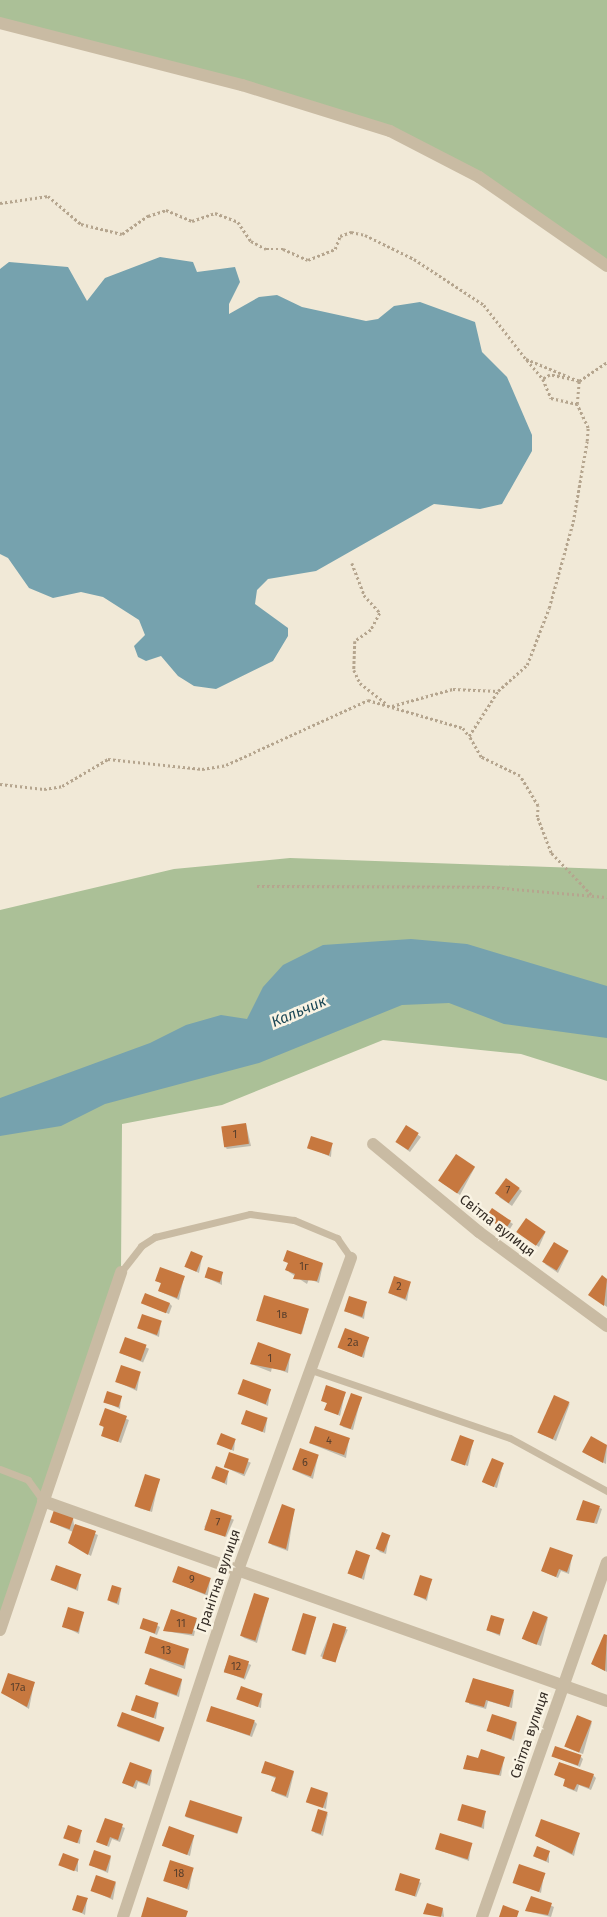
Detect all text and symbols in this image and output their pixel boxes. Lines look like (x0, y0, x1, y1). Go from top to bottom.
water label: Кальчик (269, 992, 329, 1032)
house number: 1 (233, 1128, 237, 1142)
house number: 7 (506, 1184, 510, 1198)
street label: Світла вулиця (456, 1191, 538, 1261)
house number: 1г (299, 1260, 309, 1274)
house number: 2 (396, 1280, 402, 1294)
house number: 1в (277, 1308, 287, 1322)
house number: 2а (347, 1336, 359, 1350)
house number: 1 (268, 1352, 272, 1366)
house number: 4 (326, 1434, 332, 1448)
house number: 6 (302, 1456, 308, 1470)
house number: 7 (216, 1516, 220, 1530)
street label: Гранітна вулиця (193, 1527, 245, 1635)
house number: 9 (189, 1573, 195, 1587)
house number: 11 (176, 1617, 186, 1631)
house number: 13 (161, 1644, 171, 1658)
house number: 12 (231, 1660, 241, 1674)
house number: 17а (10, 1681, 26, 1695)
street label: Світла вулиця (507, 1689, 553, 1781)
house number: 18 (174, 1867, 184, 1881)

